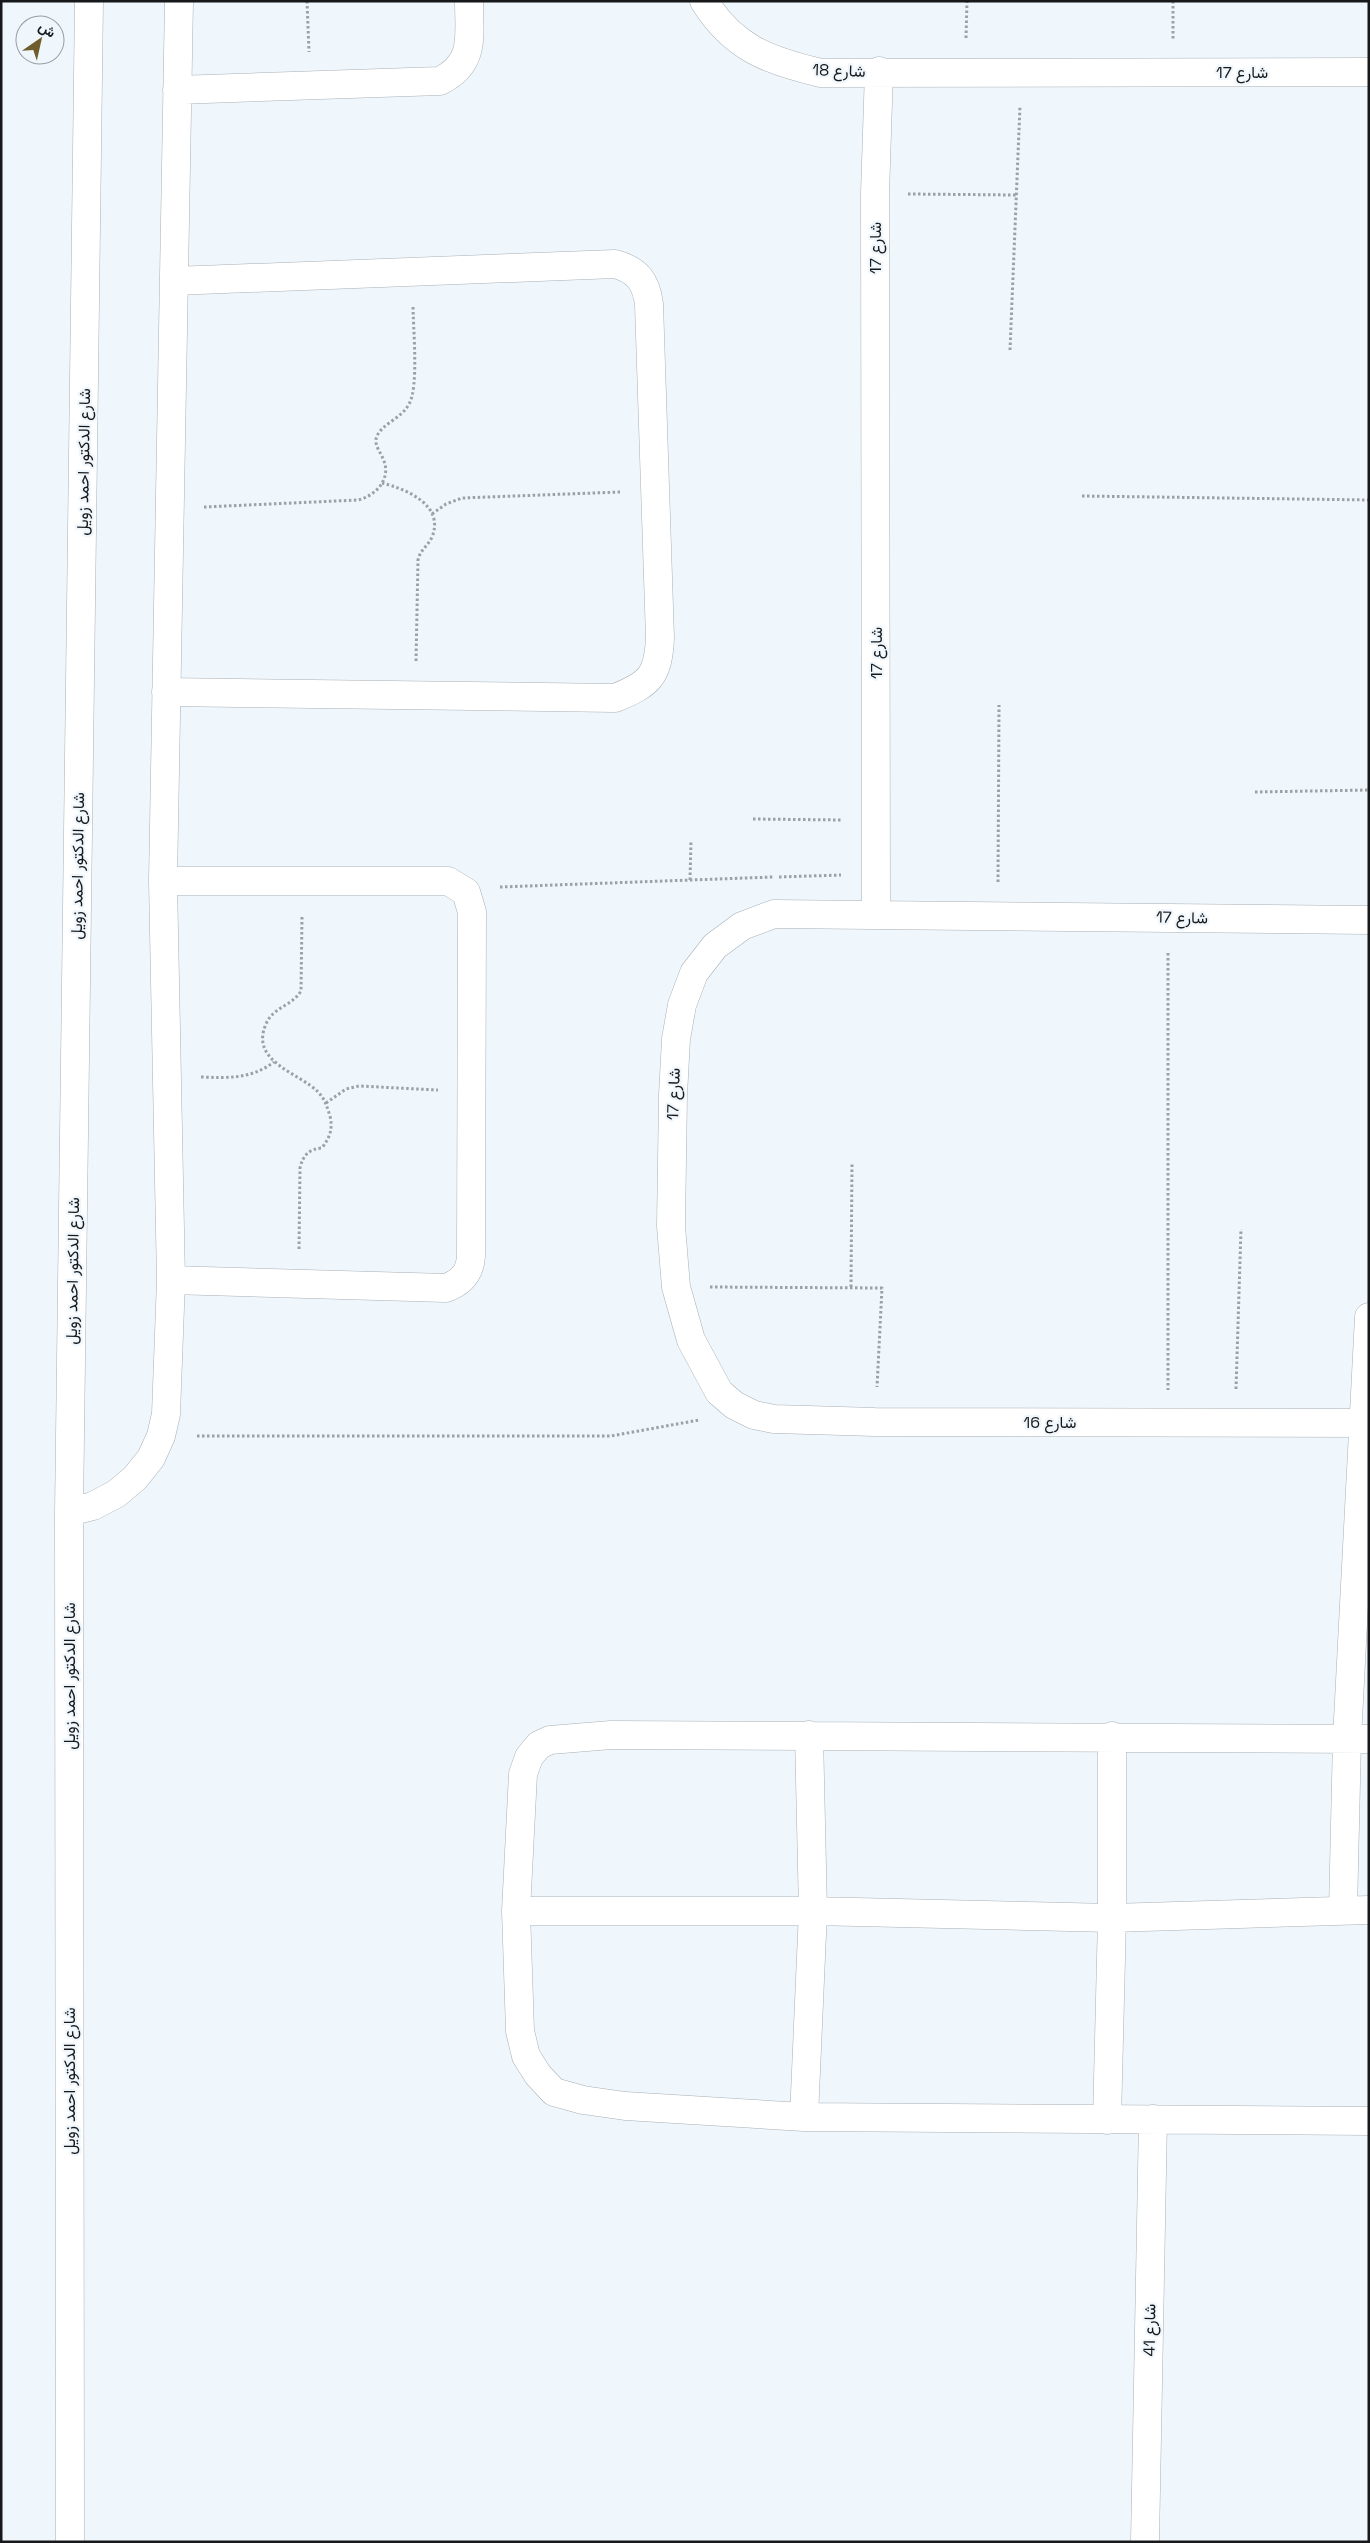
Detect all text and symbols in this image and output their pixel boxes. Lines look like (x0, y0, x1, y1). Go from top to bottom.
north arrow (15, 15, 65, 65)
text: ش (35, 17, 59, 41)
street label: شارع 18 (812, 59, 866, 83)
street label: شارع 17 (1216, 62, 1268, 84)
street label: شارع 17 (865, 222, 887, 274)
street label: شارع الدكتور احمد زويل (72, 388, 96, 536)
street label: شارع 17 (866, 627, 888, 679)
street label: شارع الدكتور احمد زويل (66, 792, 90, 940)
street label: شارع 17 (1156, 907, 1208, 929)
street label: شارع 17 (662, 1068, 686, 1120)
street label: شارع الدكتور احمد زويل (61, 1197, 85, 1345)
street label: شارع 16 (1024, 1412, 1076, 1434)
street label: شارع الدكتور احمد زويل (59, 1602, 81, 1750)
street label: شارع الدكتور احمد زويل (59, 2007, 81, 2155)
street label: شارع 41 (1139, 2304, 1161, 2357)

